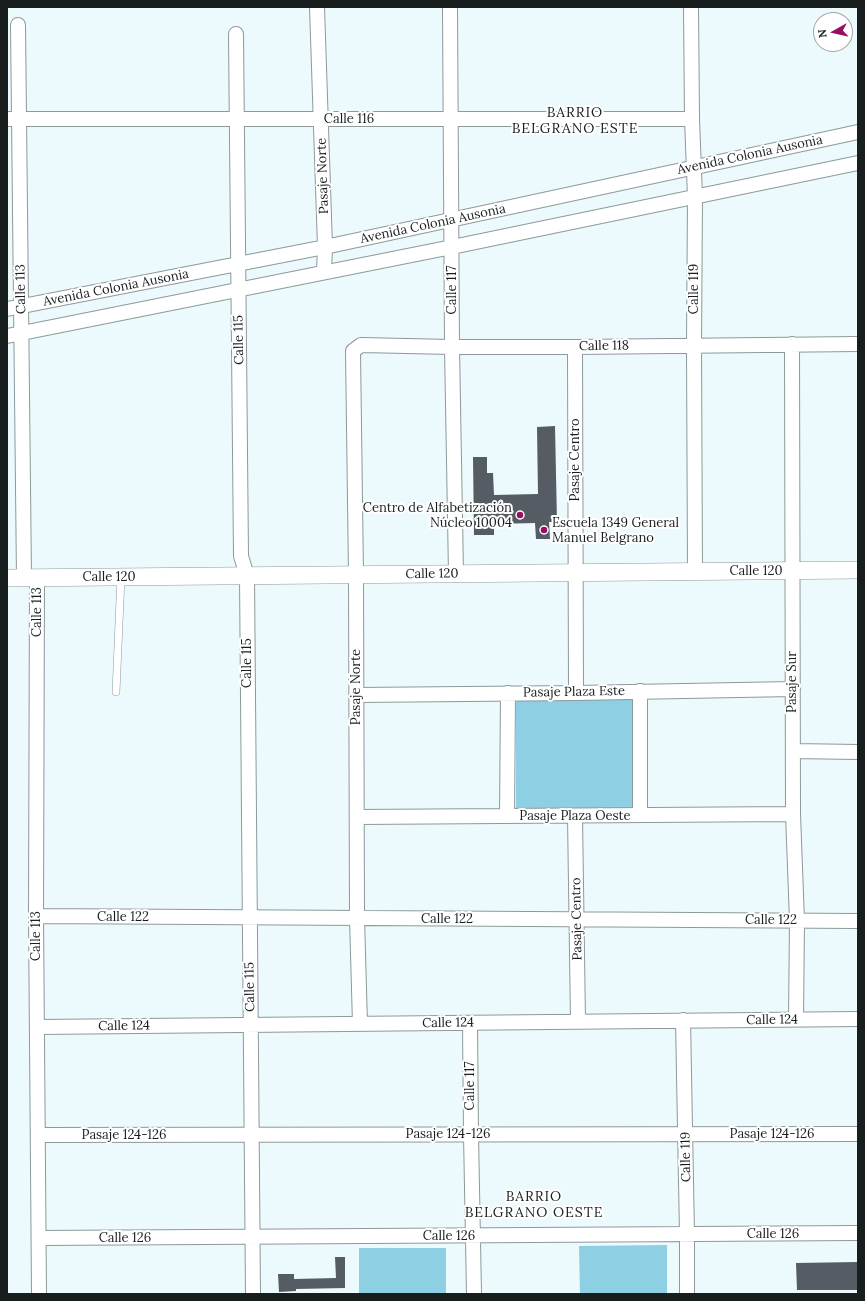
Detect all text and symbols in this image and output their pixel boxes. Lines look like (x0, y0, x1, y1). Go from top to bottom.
north arrow (813, 12, 853, 52)
text: N (815, 28, 830, 39)
district label: BARRIO BELGRANO ESTE (512, 105, 638, 138)
street label: Calle 116 (324, 111, 374, 127)
street label: Avenida Colonia Ausonia (676, 132, 824, 178)
street label: Pasaje Norte (314, 138, 332, 214)
street label: Avenida Colonia Ausonia (359, 201, 507, 247)
street label: Calle 113 (13, 264, 29, 314)
street label: Calle 119 (686, 264, 702, 314)
street label: Avenida Colonia Ausonia (42, 266, 190, 310)
street label: Calle 117 (444, 266, 460, 314)
street label: Calle 115 (231, 315, 247, 365)
street label: Calle 118 (579, 338, 629, 354)
street label: Pasaje Centro (567, 418, 583, 502)
place label: Centro de Alfabetización Núcleo 10004 (363, 500, 512, 531)
marker: Centro de Alfabetización Núcleo 10004 (515, 510, 525, 520)
place label: Escuela 1349 General Manuel Belgrano (552, 515, 679, 546)
marker: Escuela 1349 General Manuel Belgrano (539, 525, 549, 535)
street label: Calle 120 (729, 563, 783, 579)
street label: Calle 120 (405, 566, 459, 582)
street label: Calle 120 (82, 569, 136, 585)
street label: Calle 113 (29, 587, 45, 637)
street label: Calle 115 (239, 638, 255, 688)
street label: Pasaje Norte (348, 649, 364, 725)
street label: Pasaje Sur (784, 651, 800, 713)
street label: Pasaje Plaza Este (523, 683, 625, 701)
street label: Pasaje Plaza Oeste (519, 808, 631, 824)
street label: Pasaje Centro (568, 877, 586, 961)
street label: Calle 122 (97, 909, 149, 925)
street label: Calle 113 (28, 911, 44, 961)
street label: Calle 122 (421, 911, 473, 927)
street label: Calle 122 (745, 912, 797, 928)
street label: Calle 115 (242, 962, 258, 1012)
street label: Calle 124 (746, 1012, 798, 1028)
street label: Calle 124 (422, 1015, 474, 1031)
street label: Calle 124 (98, 1018, 150, 1034)
street label: Calle 117 (462, 1062, 478, 1110)
street label: Pasaje 124-126 (406, 1126, 490, 1142)
street label: Pasaje 124-126 (730, 1126, 814, 1142)
street label: Pasaje 124-126 (82, 1127, 166, 1143)
street label: Calle 119 (678, 1132, 694, 1182)
district label: BARRIO BELGRANO OESTE (465, 1189, 603, 1222)
street label: Calle 126 (747, 1226, 799, 1242)
street label: Calle 126 (423, 1228, 475, 1244)
street label: Calle 126 (99, 1230, 151, 1246)

